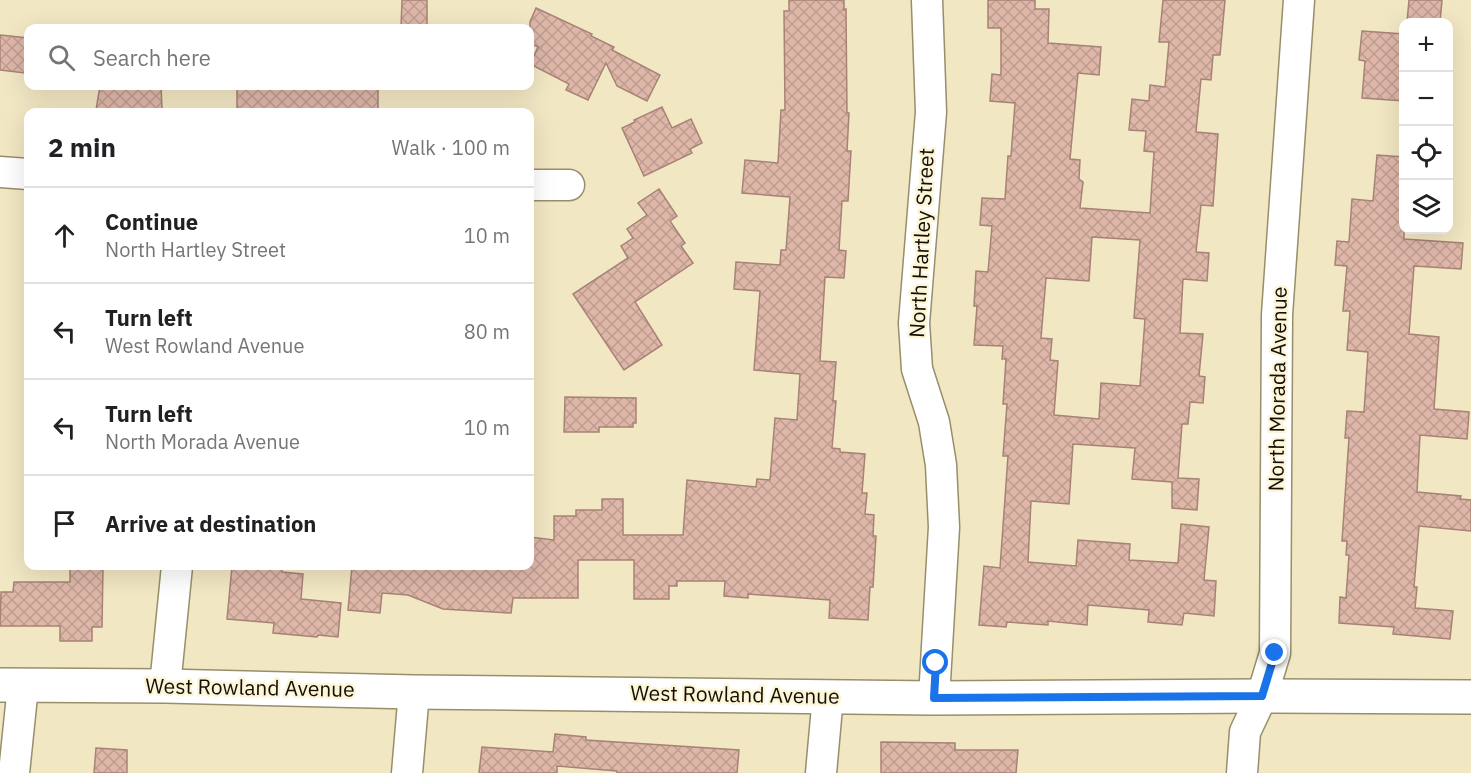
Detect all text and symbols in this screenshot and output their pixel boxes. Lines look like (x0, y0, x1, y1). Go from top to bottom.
map controls (1399, 18, 1453, 234)
button: + (1399, 18, 1453, 72)
search box (24, 24, 534, 90)
icon: search (45, 41, 78, 74)
text: Search here (93, 43, 211, 72)
button: − (1399, 72, 1453, 126)
button: locate (1399, 126, 1453, 180)
text: 2 min (48, 130, 116, 164)
text: Walk · 100 m (392, 134, 510, 161)
street label: North Hartley Street (902, 147, 940, 339)
button: layers (1399, 180, 1453, 234)
text: Continue (105, 207, 198, 236)
icon: ahead (48, 219, 81, 252)
text: 10 m (464, 222, 510, 249)
text: North Hartley Street (105, 236, 286, 263)
street label: North Morada Avenue (1261, 286, 1293, 492)
text: Turn left (105, 303, 193, 332)
icon: left (48, 315, 81, 348)
text: 80 m (464, 318, 510, 345)
text: West Rowland Avenue (105, 332, 304, 359)
text: Turn left (105, 399, 193, 428)
icon: left (48, 411, 81, 444)
text: 10 m (464, 414, 510, 441)
text: North Morada Avenue (105, 428, 300, 455)
icon: arrive (48, 507, 81, 540)
text: Arrive at destination (105, 509, 316, 538)
route end (1261, 639, 1287, 665)
route start (922, 649, 948, 675)
street label: West Rowland Avenue (145, 671, 355, 703)
street label: West Rowland Avenue (630, 678, 840, 710)

